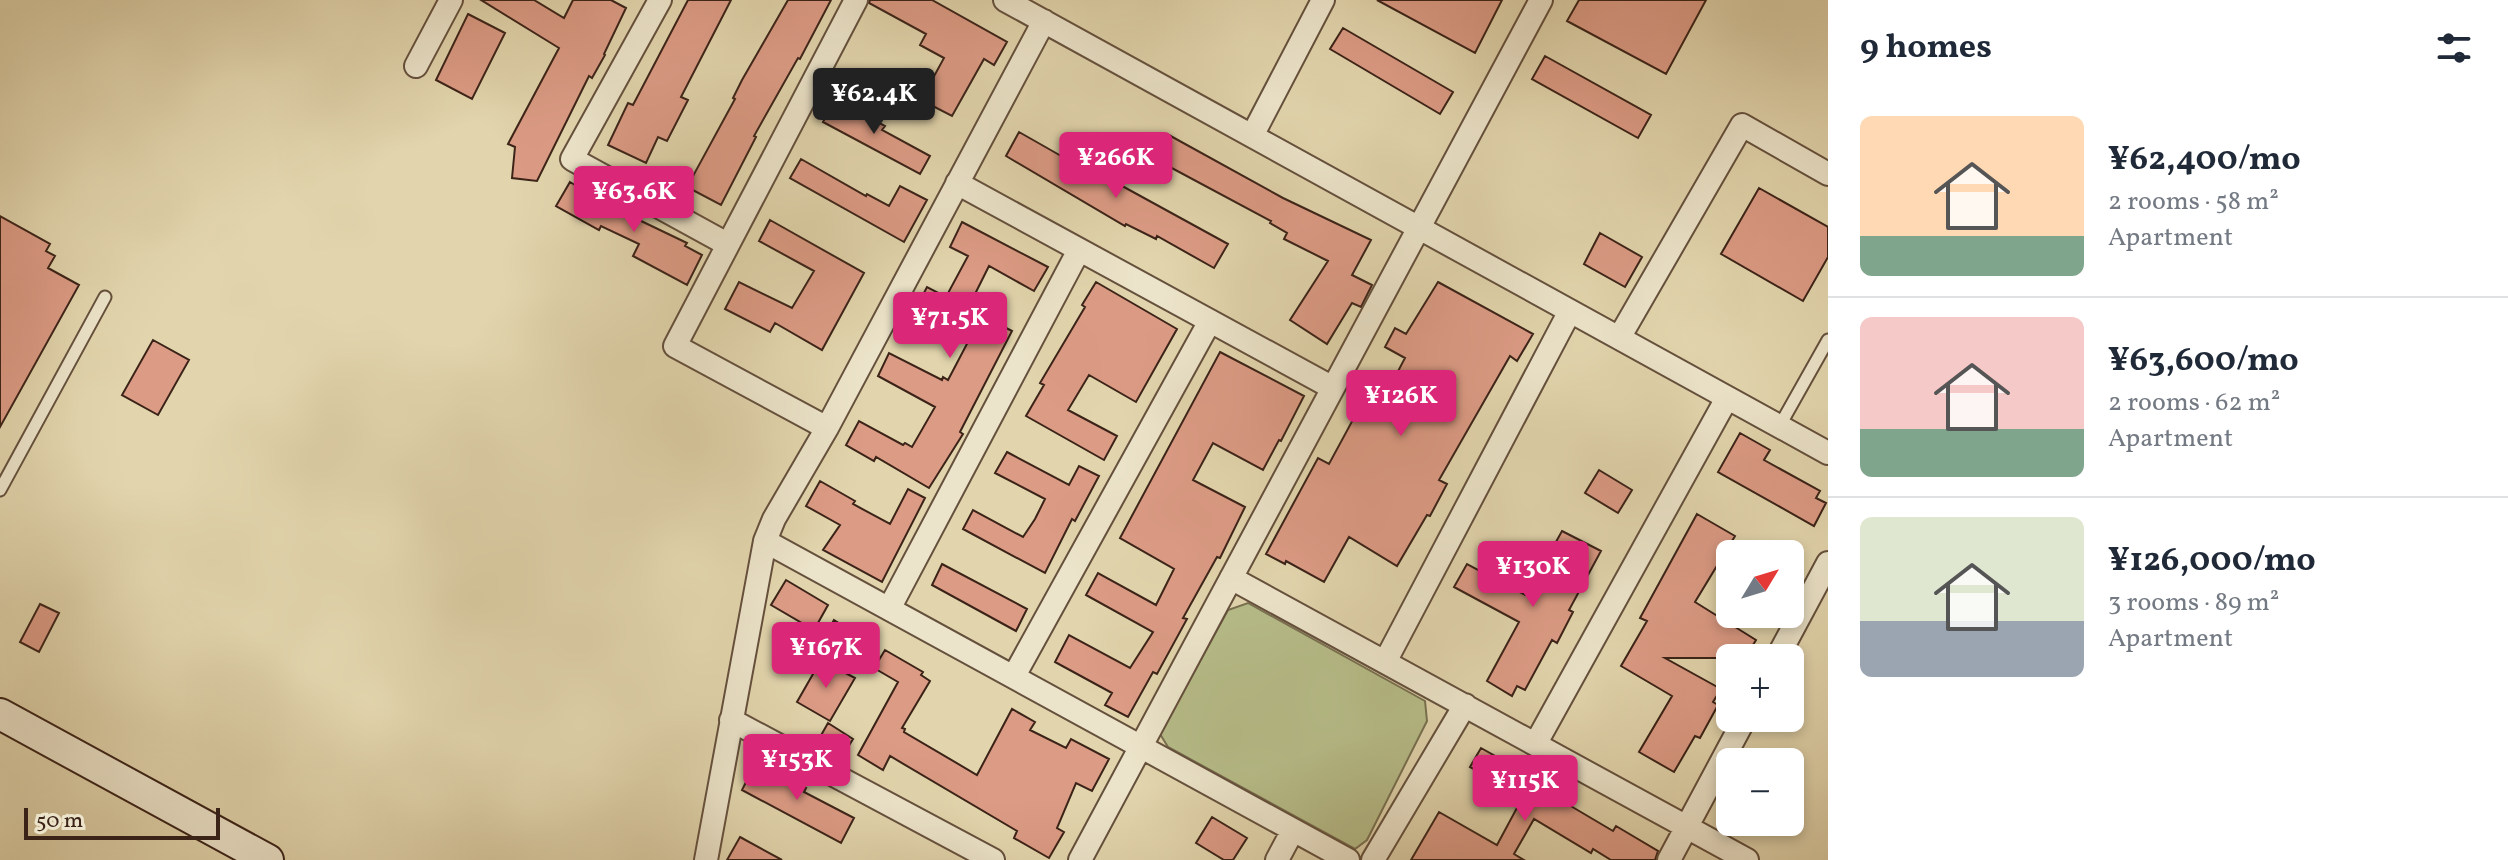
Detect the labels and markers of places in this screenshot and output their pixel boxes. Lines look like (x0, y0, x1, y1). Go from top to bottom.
pin: ¥62.4K (809, 68, 939, 136)
pin: ¥266K (1060, 132, 1172, 200)
pin: ¥63.6K (569, 166, 699, 234)
pin: ¥71.5K (885, 292, 1015, 360)
pin: ¥126K (1345, 370, 1457, 438)
pin: ¥130K (1477, 541, 1589, 609)
pin: ¥167K (770, 622, 882, 690)
pin: ¥153K (741, 734, 853, 802)
pin: ¥115K (1469, 755, 1581, 823)

